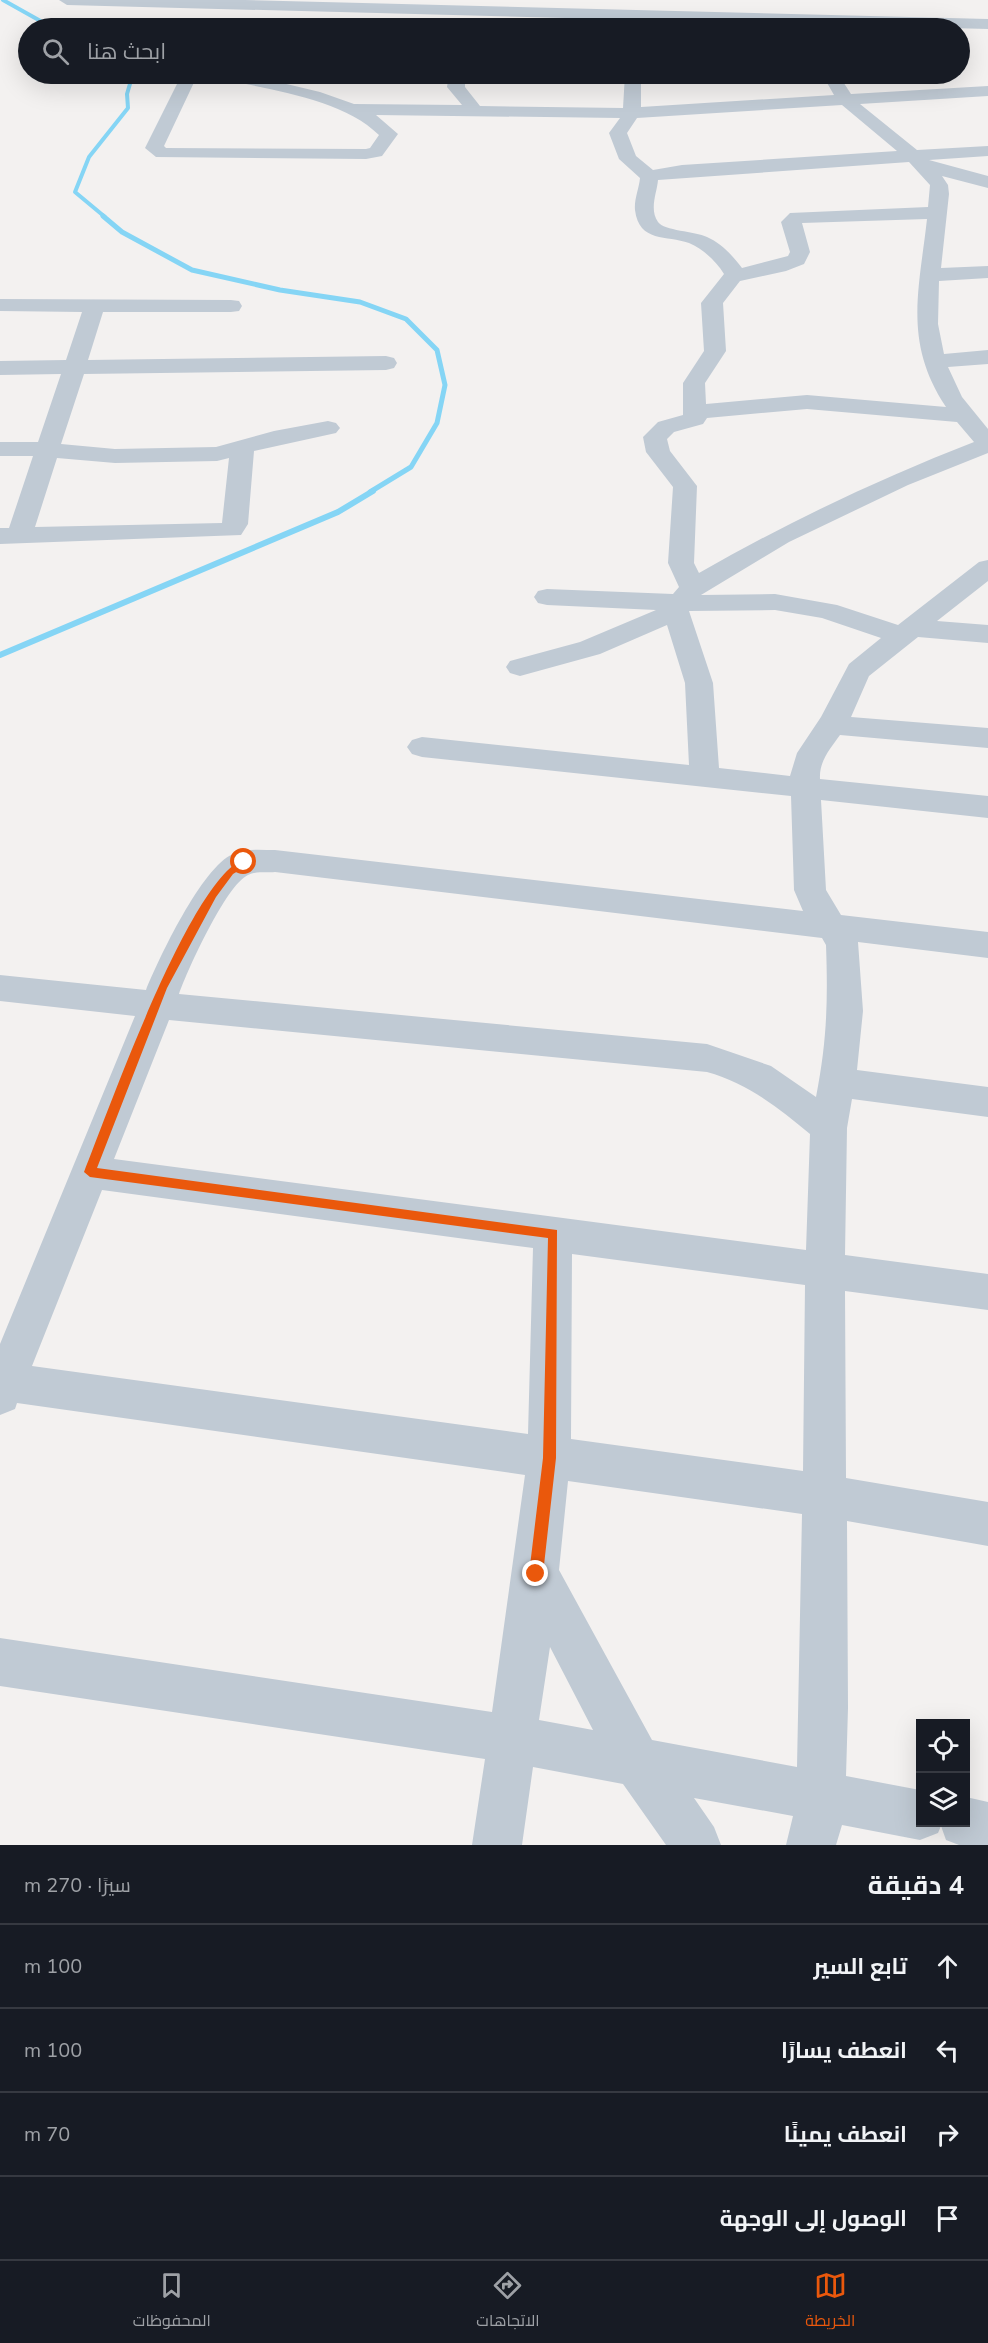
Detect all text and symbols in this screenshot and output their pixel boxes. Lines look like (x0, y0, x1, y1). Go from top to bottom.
search box (18, 18, 970, 84)
icon: search (39, 35, 72, 68)
text: ابحث هنا (87, 37, 166, 67)
route start (230, 848, 256, 874)
route end (522, 1560, 548, 1586)
map controls (916, 1719, 970, 1827)
button: locate (916, 1719, 970, 1773)
button: layers (916, 1773, 970, 1827)
text: 4 دقيقة (868, 1868, 964, 1903)
text: سيرًا · 270 m (24, 1872, 131, 1899)
icon: ahead (931, 1950, 964, 1983)
text: تابع السير (814, 1952, 907, 1982)
text: 100 m (24, 1953, 82, 1980)
icon: left (931, 2034, 964, 2067)
text: انعطف يسارًا (781, 2036, 907, 2066)
text: 100 m (24, 2037, 82, 2064)
icon: right (931, 2118, 964, 2151)
text: انعطف يمينًا (784, 2120, 907, 2150)
text: 70 m (24, 2121, 70, 2148)
icon: arrive (931, 2202, 964, 2235)
text: الوصول إلى الوجهة (720, 2204, 907, 2234)
tab: المحفوظات (133, 2269, 211, 2335)
tab: الاتجاهات (476, 2269, 540, 2335)
tab: الخريطة (805, 2269, 855, 2335)

